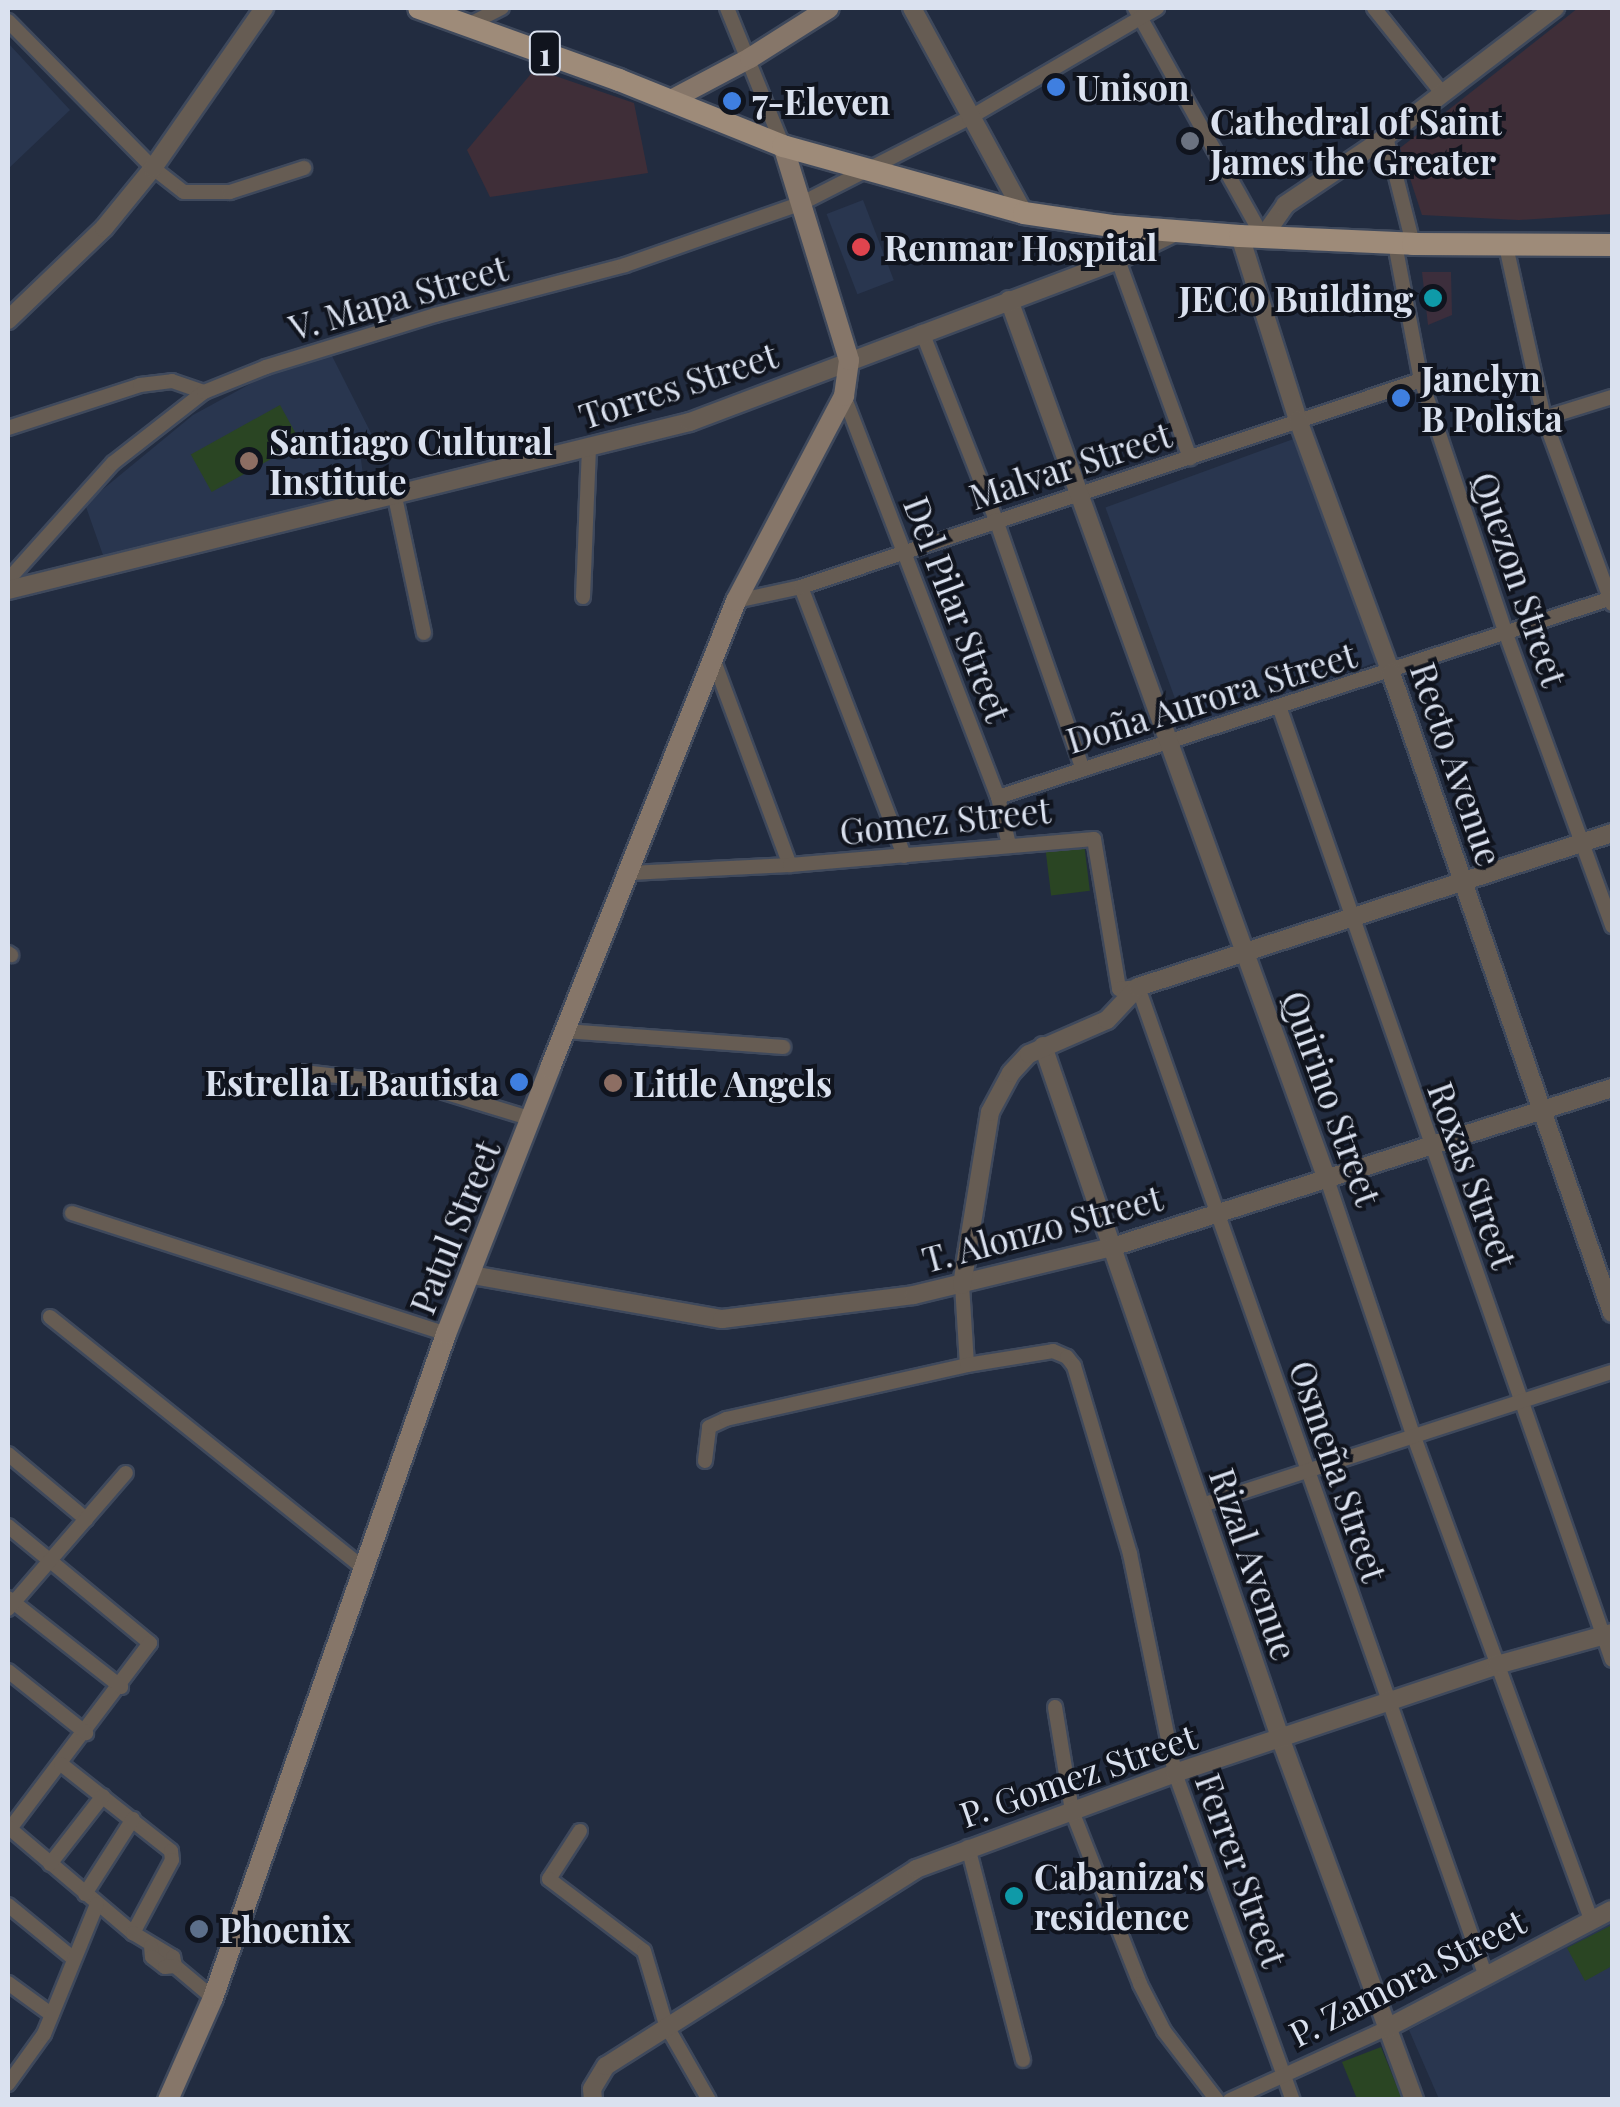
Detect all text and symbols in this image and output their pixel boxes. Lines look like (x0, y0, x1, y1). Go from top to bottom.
road number: 1 (528, 26, 562, 80)
place label: Unison (1076, 66, 1189, 108)
marker: Unison (1045, 76, 1067, 98)
place label: 7-Eleven (752, 80, 890, 122)
marker: 7-Eleven (721, 90, 743, 112)
place label: Cathedral of Saint James the Greater (1210, 100, 1502, 182)
marker: Cathedral of Saint James the Greater (1179, 130, 1201, 152)
place label: Renmar Hospital (884, 226, 1158, 268)
marker: Renmar Hospital (848, 234, 874, 260)
street label: V. Mapa Street (284, 246, 512, 348)
place label: JECO Building (1179, 277, 1413, 319)
marker: JECO Building (1422, 287, 1444, 309)
street label: Torres Street (574, 333, 782, 437)
place label: Janelyn B Polista (1421, 357, 1563, 439)
marker: Janelyn B Polista (1390, 387, 1412, 409)
street label: Malvar Street (963, 413, 1177, 517)
place label: Santiago Cultural Institute (269, 420, 553, 502)
marker: Santiago Cultural Institute (238, 450, 260, 472)
street label: Quezon Street (1464, 467, 1576, 691)
street label: Del Pilar Street (896, 490, 1020, 728)
street label: Doña Aurora Street (1060, 633, 1362, 761)
street label: Recto Avenue (1402, 656, 1512, 872)
street label: Gomez Street (837, 788, 1053, 852)
street label: Quirino Street (1274, 985, 1390, 1211)
place label: Estrella L Bautista (204, 1061, 499, 1103)
place label: Little Angels (633, 1062, 833, 1104)
marker: Estrella L Bautista (508, 1071, 530, 1093)
marker: Little Angels (602, 1072, 624, 1094)
street label: Roxas Street (1420, 1076, 1526, 1274)
street label: Patul Street (400, 1134, 508, 1320)
street label: T. Alonzo Street (917, 1176, 1167, 1280)
street label: Osmeña Street (1281, 1355, 1397, 1587)
street label: Rizal Avenue (1201, 1462, 1307, 1666)
street label: P. Gomez Street (954, 1715, 1202, 1835)
street label: Ferrer Street (1188, 1767, 1296, 1973)
place label: Cabaniza's residence (1034, 1855, 1205, 1937)
marker: Cabaniza's residence (1003, 1885, 1025, 1907)
street label: P. Zamora Street (1282, 1899, 1532, 2055)
place label: Phoenix (219, 1908, 351, 1950)
marker: Phoenix (188, 1918, 210, 1940)

